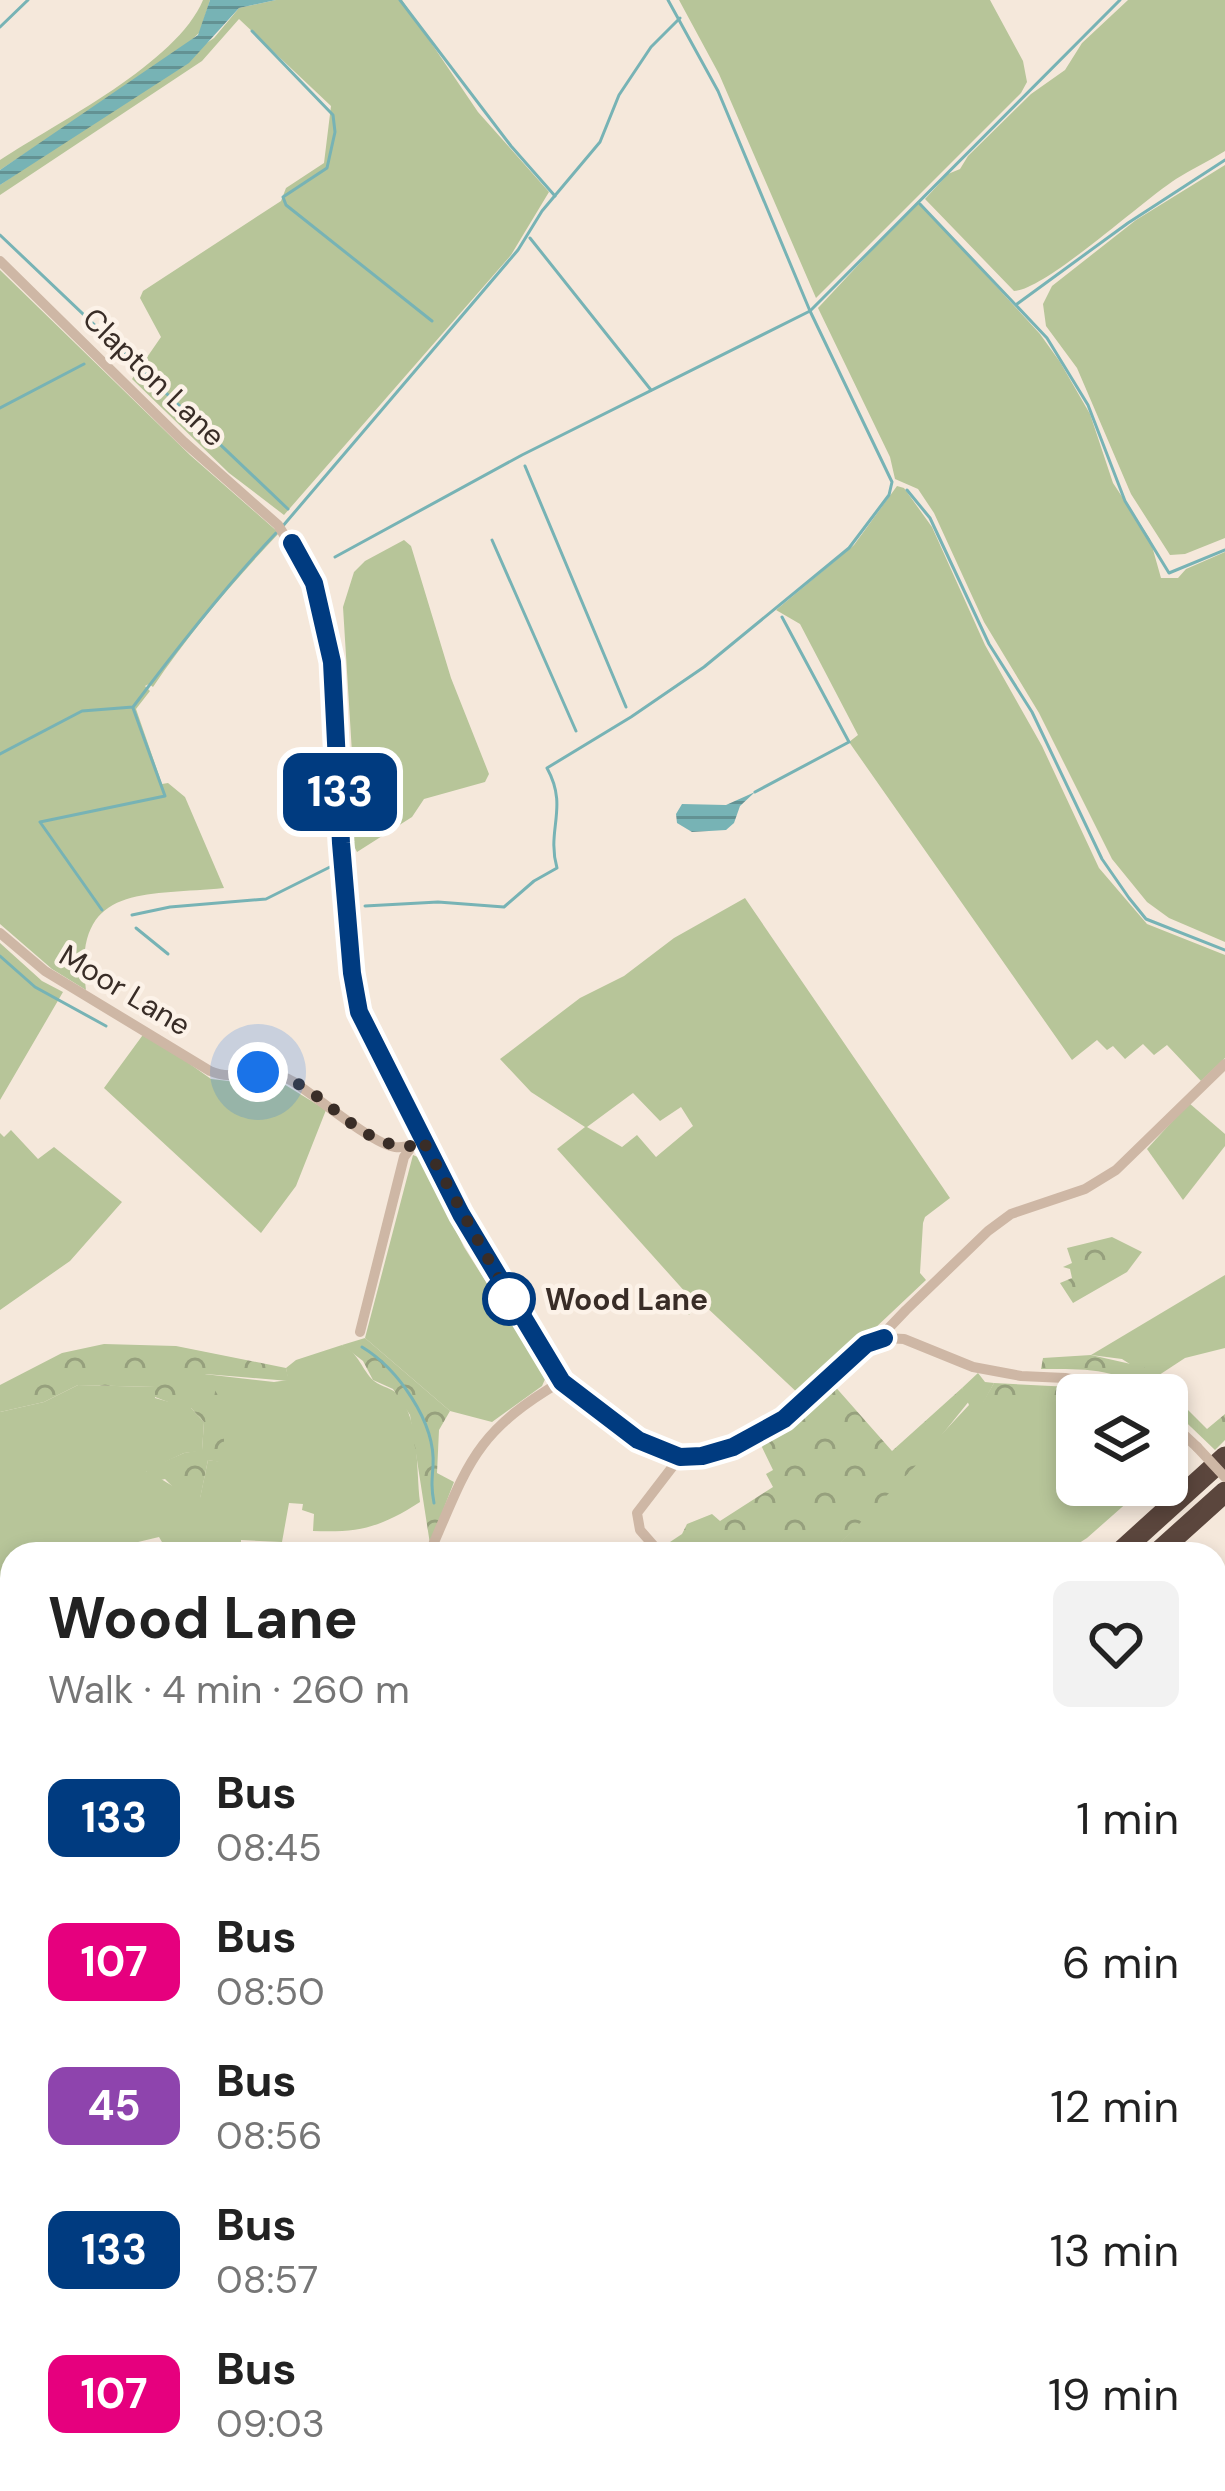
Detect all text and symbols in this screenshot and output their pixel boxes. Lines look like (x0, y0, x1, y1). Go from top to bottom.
street label: Clapton Lane (74, 299, 234, 455)
line badge: 133 (271, 753, 409, 831)
text: 133 (307, 764, 373, 819)
street label: Moor Lane (52, 936, 198, 1044)
your location (228, 1042, 288, 1102)
marker: Wood Lane (484, 1274, 534, 1324)
place label: Wood Lane (545, 1280, 708, 1319)
map controls (1056, 1374, 1188, 1506)
button: layers (1056, 1374, 1188, 1506)
text: Wood Lane (48, 1581, 358, 1656)
button: heart (1053, 1581, 1179, 1707)
text: Walk · 4 min · 260 m (48, 1664, 410, 1715)
text: Bus (216, 1763, 296, 1822)
text: 1 min (1076, 1789, 1179, 1848)
text: 133 (81, 1790, 147, 1845)
text: 08:45 (216, 1822, 322, 1873)
text: Bus (216, 1907, 296, 1966)
text: 6 min (1062, 1933, 1179, 1992)
text: 107 (80, 1934, 148, 1989)
text: 08:50 (216, 1966, 325, 2017)
text: Bus (216, 2051, 296, 2110)
text: 12 min (1050, 2077, 1179, 2136)
text: 45 (87, 2078, 141, 2133)
text: 08:56 (216, 2110, 323, 2161)
text: Bus (216, 2195, 296, 2254)
text: 13 min (1050, 2221, 1179, 2280)
text: 133 (81, 2222, 147, 2277)
text: 08:57 (216, 2254, 318, 2305)
text: Bus (216, 2339, 296, 2398)
text: 19 min (1048, 2365, 1179, 2424)
text: 107 (80, 2366, 148, 2421)
text: 09:03 (216, 2398, 325, 2449)

